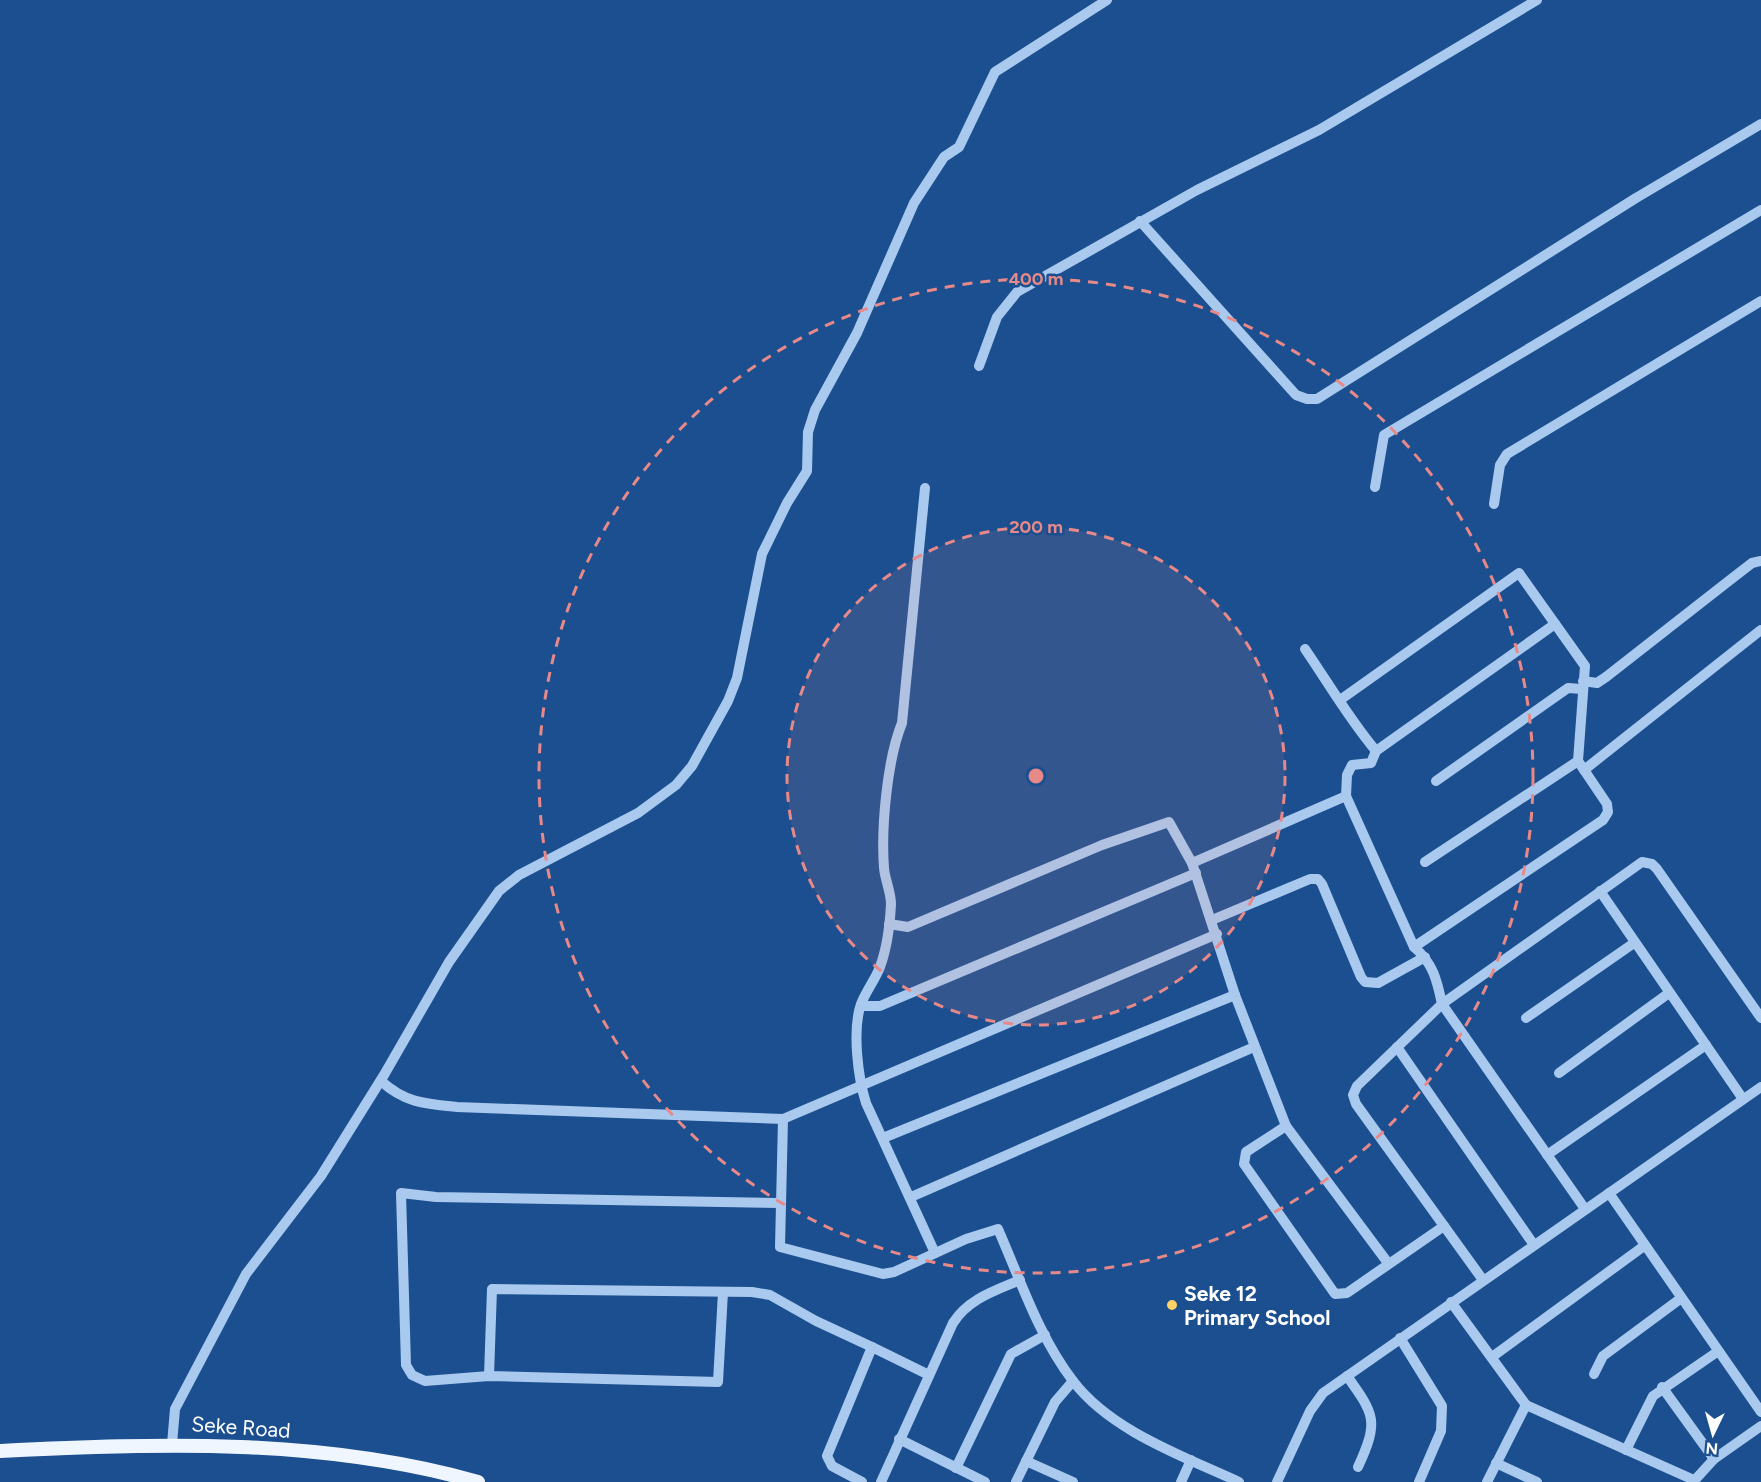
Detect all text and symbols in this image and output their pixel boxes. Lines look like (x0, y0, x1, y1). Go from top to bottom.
text: 400 m (1009, 268, 1063, 290)
text: 200 m (1009, 516, 1063, 538)
centre of rings (1026, 766, 1046, 786)
place label: Seke 12 Primary School (1184, 1281, 1330, 1330)
marker: Seke 12 Primary School (1165, 1298, 1179, 1312)
north arrow (1683, 1404, 1743, 1464)
street label: Seke Road (191, 1411, 291, 1443)
text: N (1705, 1438, 1719, 1458)

